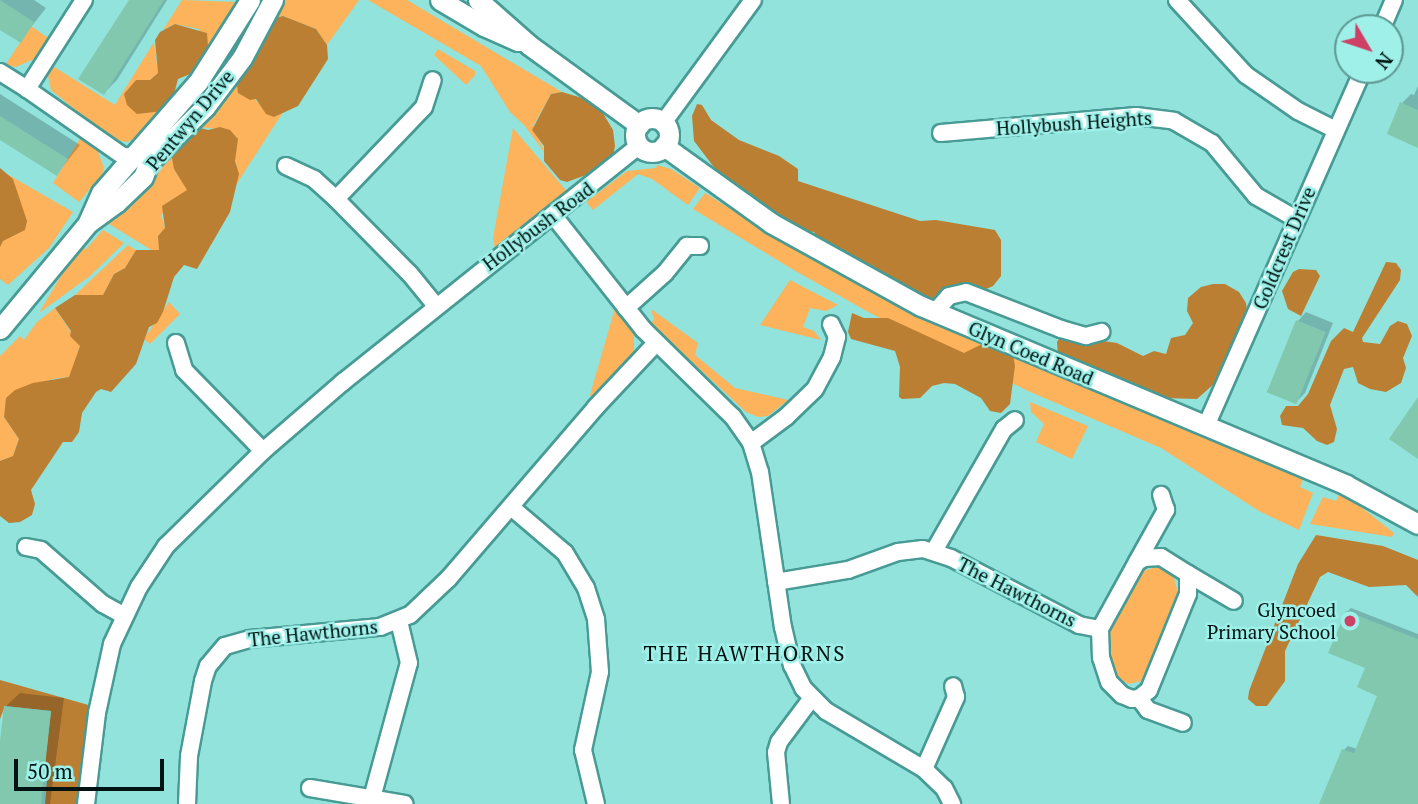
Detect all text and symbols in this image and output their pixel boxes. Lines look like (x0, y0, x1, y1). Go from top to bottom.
north arrow (1334, 14, 1404, 84)
text: N (1370, 48, 1398, 75)
street label: Pentwyn Drive (141, 65, 239, 175)
street label: Hollybush Heights (995, 106, 1153, 140)
street label: Hollybush Road (478, 177, 598, 275)
street label: Goldcrest Drive (1248, 183, 1320, 313)
street label: Glyn Coed Road (965, 316, 1097, 390)
street label: The Hawthorns (954, 552, 1080, 632)
place label: Glyncoed Primary School (1207, 599, 1336, 643)
marker: Glyncoed Primary School (1342, 613, 1358, 629)
street label: The Hawthorns (247, 615, 379, 651)
district label: THE HAWTHORNS (645, 640, 845, 666)
scale bar (18, 744, 168, 788)
text: 50 m (27, 757, 73, 785)

